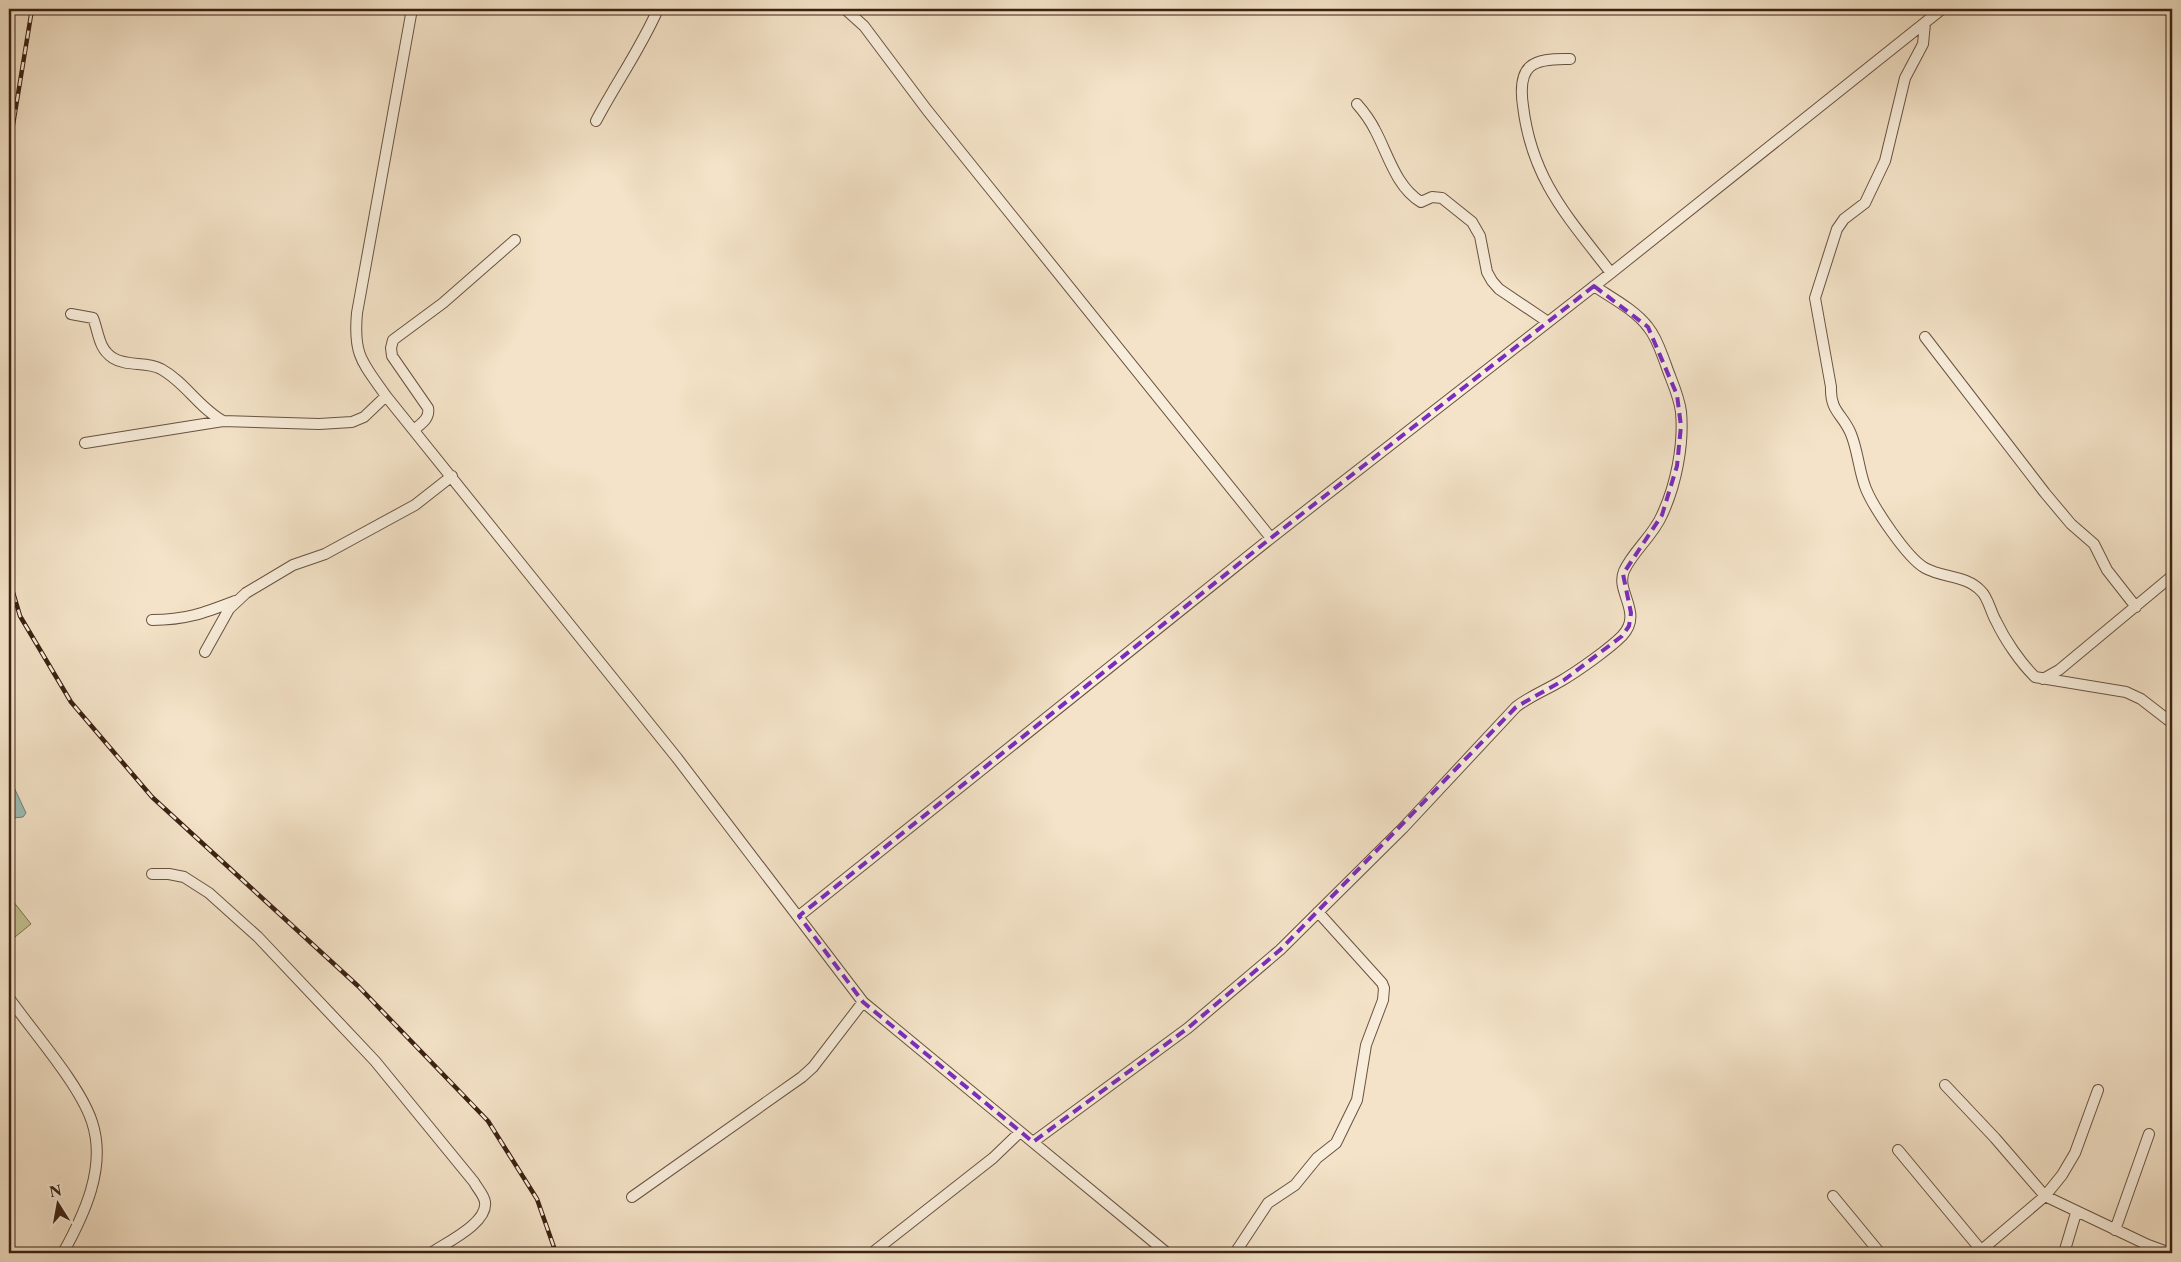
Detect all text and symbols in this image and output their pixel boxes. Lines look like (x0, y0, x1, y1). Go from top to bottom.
north arrow (32, 1180, 82, 1230)
text: N (48, 1181, 63, 1201)

